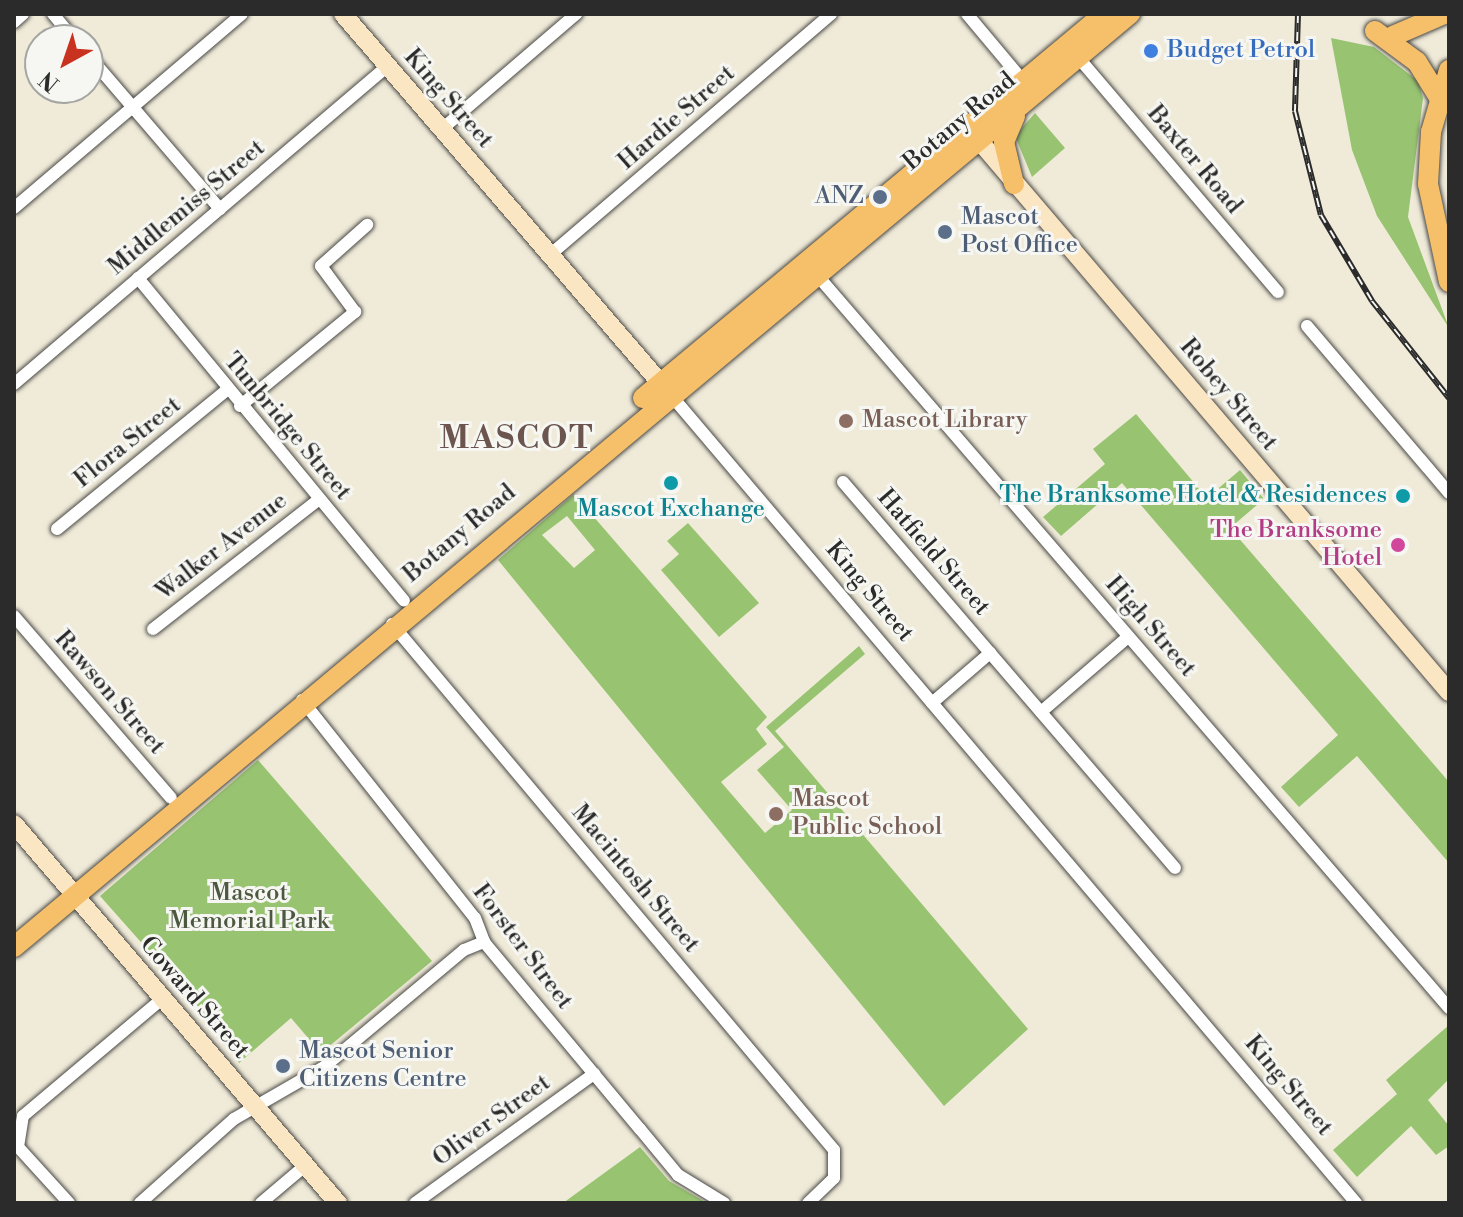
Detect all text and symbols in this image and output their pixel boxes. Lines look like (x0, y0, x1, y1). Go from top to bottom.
north arrow (24, 24, 104, 104)
place label: Budget Petrol (1167, 37, 1315, 65)
marker: Budget Petrol (1142, 42, 1160, 60)
street label: King Street (397, 43, 499, 155)
street label: Hardie Street (613, 59, 741, 177)
text: N (34, 65, 65, 97)
street label: Botany Road (898, 67, 1022, 177)
street label: Baxter Road (1140, 100, 1248, 220)
street label: Middlemiss Street (103, 134, 271, 282)
place label: ANZ (815, 183, 864, 211)
marker: ANZ (871, 188, 889, 206)
place label: Mascot Post Office (961, 204, 1078, 260)
marker: Mascot Post Office (936, 223, 954, 241)
street label: Robey Street (1173, 333, 1283, 457)
street label: Tunbridge Street (217, 348, 357, 506)
street label: Flora Street (69, 391, 187, 495)
place label: Mascot Library (862, 407, 1028, 435)
marker: Mascot Library (837, 412, 855, 430)
district label: MASCOT (439, 419, 595, 457)
marker: Mascot Exchange (662, 474, 680, 492)
street label: Botany Road (398, 479, 522, 589)
place label: The Branksome Hotel & Residences (999, 482, 1387, 510)
street label: Hatfield Street (870, 484, 996, 622)
street label: Walker Avenue (151, 487, 293, 607)
marker: The Branksome Hotel & Residences (1394, 487, 1412, 505)
place label: Mascot Exchange (577, 496, 765, 524)
place label: The Branksome Hotel (1210, 517, 1382, 573)
street label: King Street (819, 536, 919, 648)
marker: The Branksome Hotel (1389, 536, 1407, 554)
street label: High Street (1098, 571, 1202, 683)
street label: Rawson Street (47, 625, 171, 761)
place label: Mascot Public School (792, 786, 942, 842)
street label: Macintosh Street (565, 799, 705, 959)
marker: Mascot Public School (767, 805, 785, 823)
street label: Forster Street (466, 879, 578, 1015)
park label: Mascot Memorial Park (169, 880, 329, 936)
street label: Coward Street (133, 931, 255, 1065)
street label: King Street (1238, 1030, 1338, 1142)
place label: Mascot Senior Citizens Centre (299, 1038, 467, 1094)
marker: Mascot Senior Citizens Centre (274, 1057, 292, 1075)
street label: Oliver Street (428, 1069, 556, 1173)

